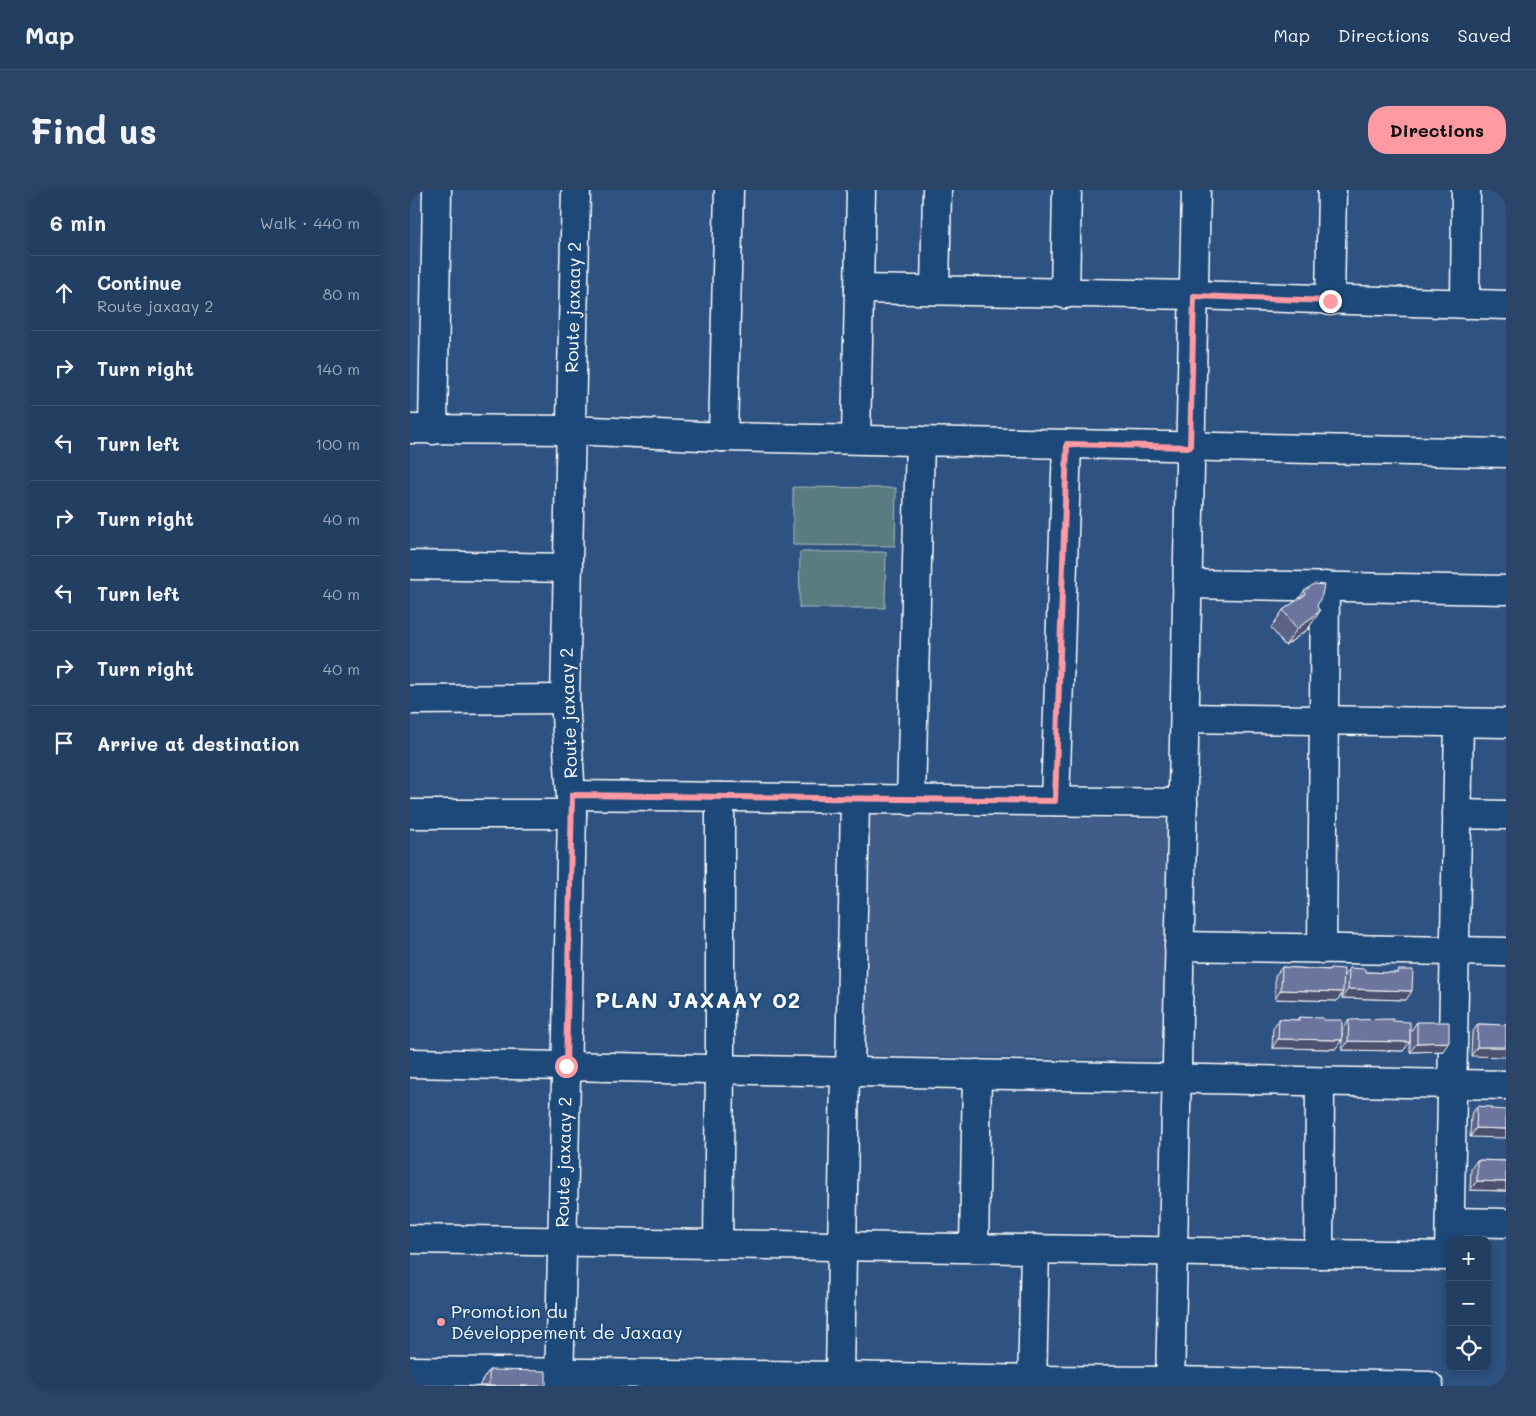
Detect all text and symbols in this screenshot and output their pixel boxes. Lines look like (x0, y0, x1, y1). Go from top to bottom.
text: Map (25, 19, 74, 50)
text: Map (1273, 23, 1310, 47)
text: Directions (1338, 23, 1430, 47)
text: Saved (1458, 23, 1511, 47)
button: Directions (1368, 106, 1506, 154)
text: Find us (30, 107, 157, 153)
text: 6 min (50, 209, 106, 236)
text: Walk · 440 m (260, 212, 360, 233)
street label: Route jaxaay 2 (559, 242, 586, 373)
text: Continue (97, 270, 182, 295)
icon: ahead (50, 279, 78, 307)
text: 80 m (323, 283, 360, 304)
route end (1319, 290, 1342, 313)
text: Route jaxaay 2 (97, 295, 213, 316)
icon: right (50, 354, 78, 382)
text: Turn right (97, 356, 194, 381)
text: 140 m (316, 358, 360, 379)
icon: left (50, 429, 78, 457)
text: Turn left (97, 431, 180, 456)
text: 100 m (315, 433, 360, 454)
icon: right (50, 504, 78, 532)
text: Turn right (97, 506, 194, 531)
text: 40 m (323, 508, 360, 529)
icon: left (50, 579, 78, 607)
text: Turn left (97, 581, 180, 606)
text: 40 m (323, 583, 360, 604)
street label: Route jaxaay 2 (554, 647, 582, 779)
icon: right (50, 654, 78, 682)
text: Turn right (97, 656, 194, 681)
text: 40 m (323, 658, 360, 679)
icon: arrive (50, 729, 78, 757)
text: Arrive at destination (97, 731, 300, 756)
district label: PLAN JAXAAY 02 (595, 985, 801, 1014)
route start (555, 1055, 578, 1078)
street label: Route jaxaay 2 (550, 1096, 577, 1228)
map controls (1446, 1236, 1491, 1371)
button: + (1446, 1236, 1491, 1281)
button: − (1446, 1281, 1491, 1326)
place label: Promotion du Développement de Jaxaay (451, 1299, 683, 1344)
marker: Promotion du Développement de Jaxaay (435, 1316, 447, 1328)
button: locate (1446, 1326, 1491, 1371)

